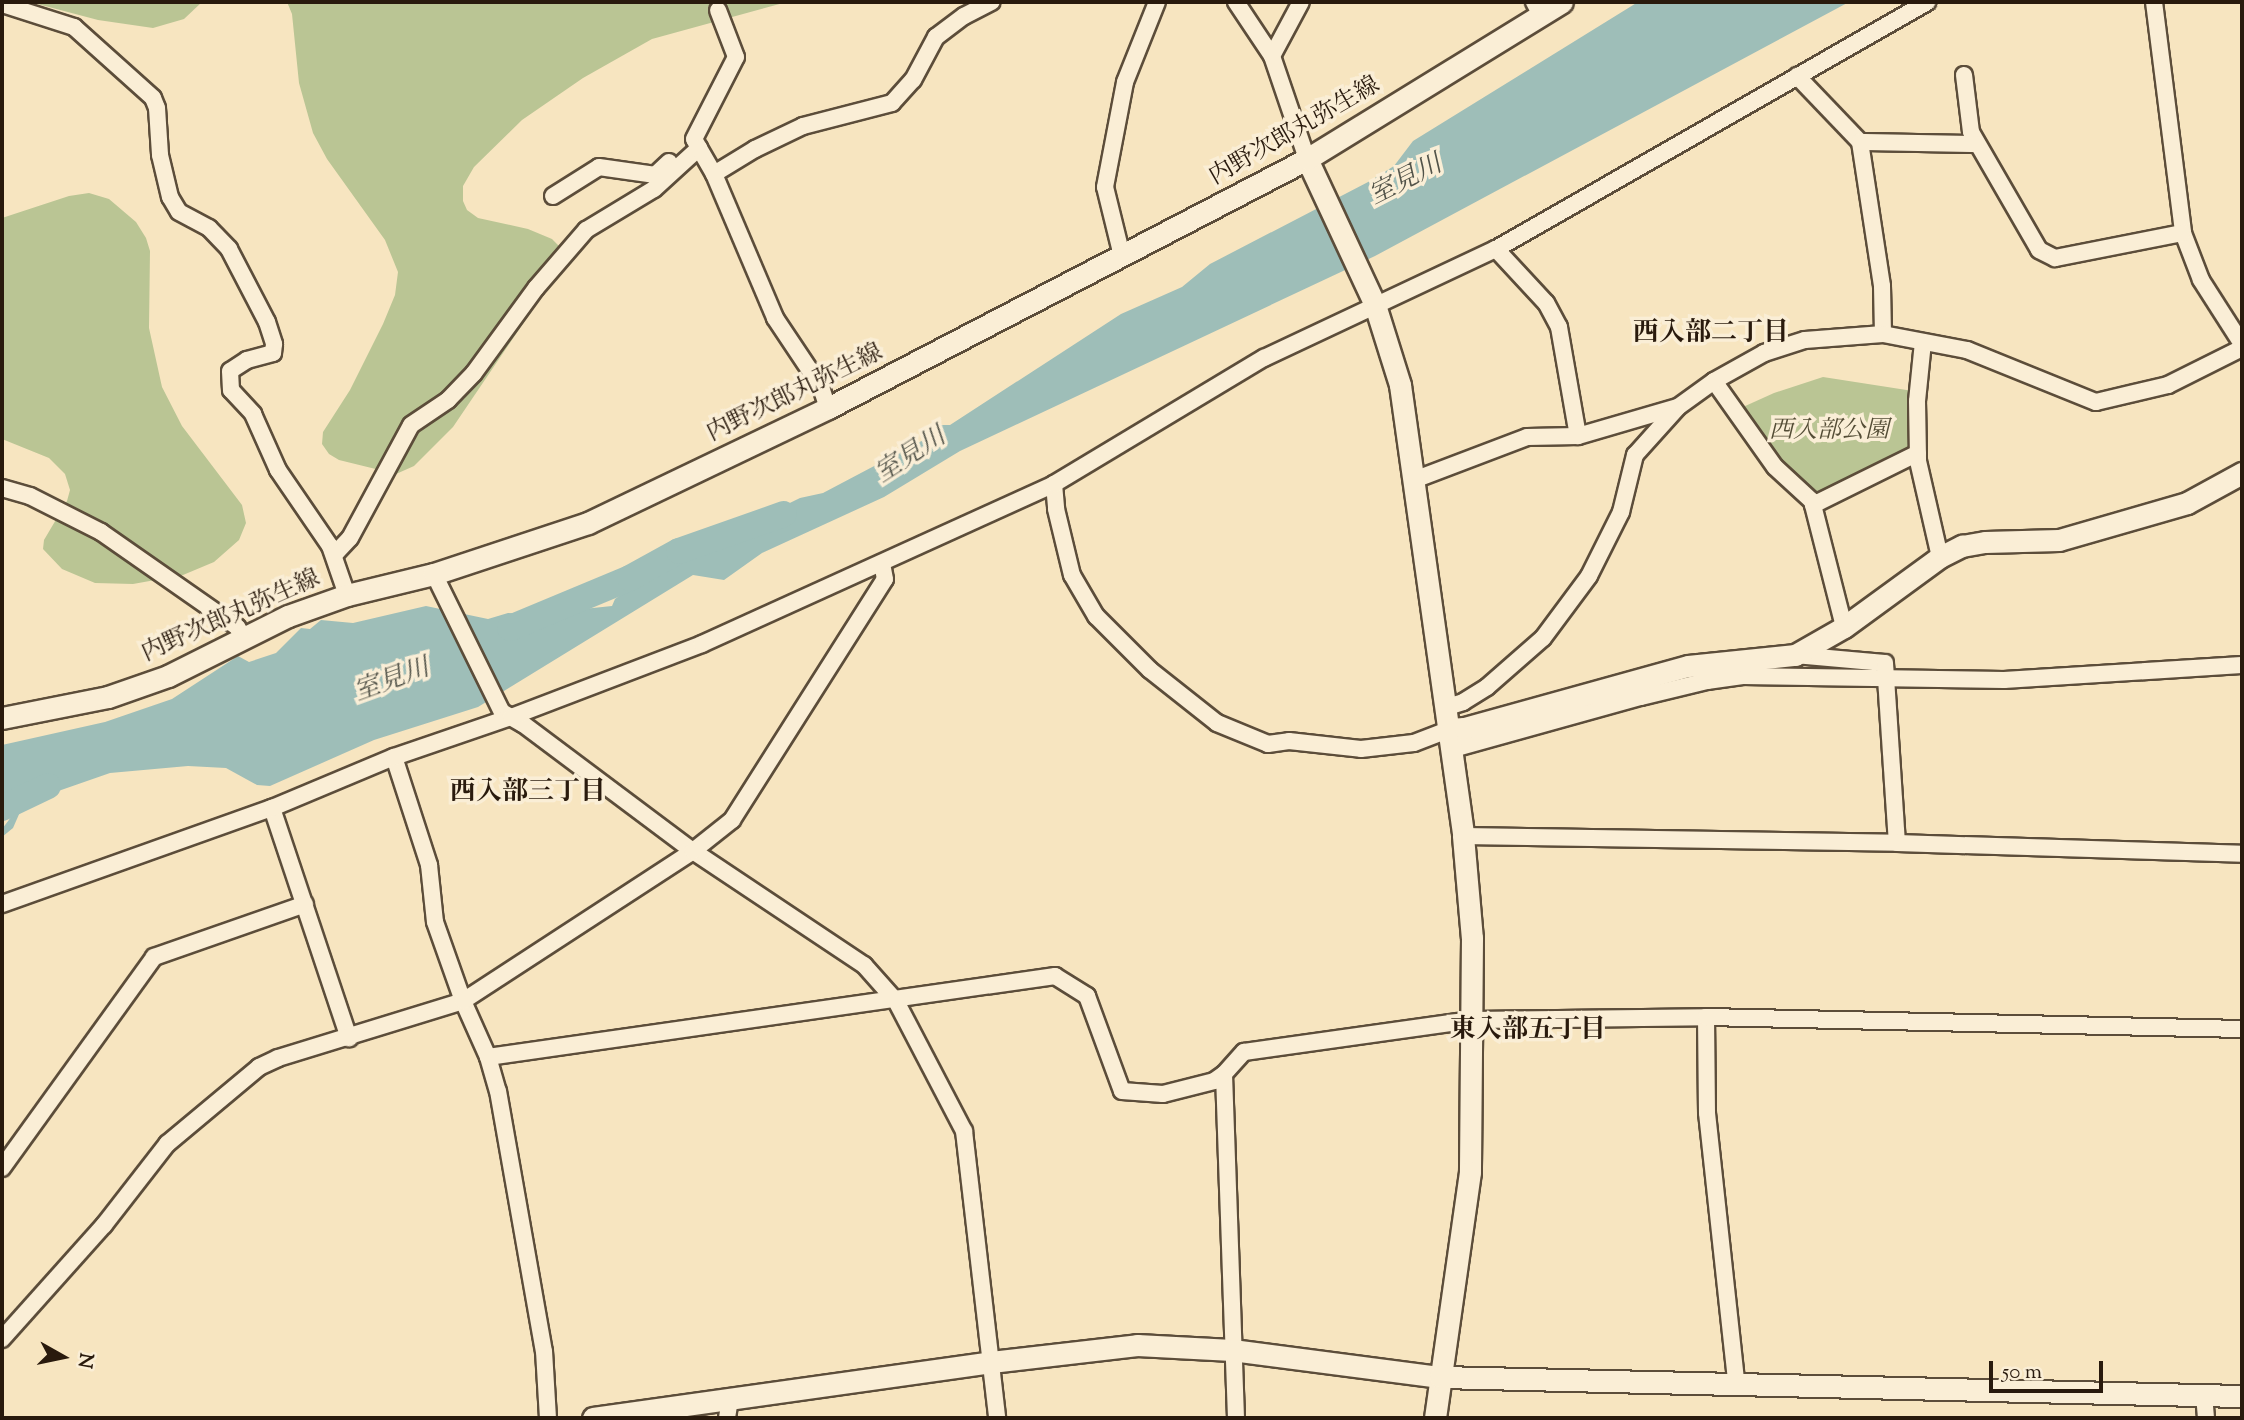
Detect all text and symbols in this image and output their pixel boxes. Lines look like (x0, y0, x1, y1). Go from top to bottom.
street label: 内野次郎丸弥生線 (1205, 72, 1385, 192)
water label: 室見川 (1364, 149, 1448, 213)
district label: 西入部二丁目 (1633, 318, 1789, 350)
street label: 内野次郎丸弥生線 (702, 339, 888, 449)
park label: 西入部公園 (1769, 418, 1889, 446)
water label: 室見川 (870, 422, 952, 490)
street label: 内野次郎丸弥生線 (137, 565, 325, 669)
water label: 室見川 (350, 653, 434, 709)
district label: 西入部三丁目 (450, 777, 606, 809)
district label: 東入部五丁目 (1450, 1015, 1606, 1047)
north arrow (28, 1322, 98, 1392)
scale bar (1992, 1346, 2106, 1390)
text: N (70, 1351, 99, 1370)
text: 50 m (2002, 1358, 2042, 1388)

